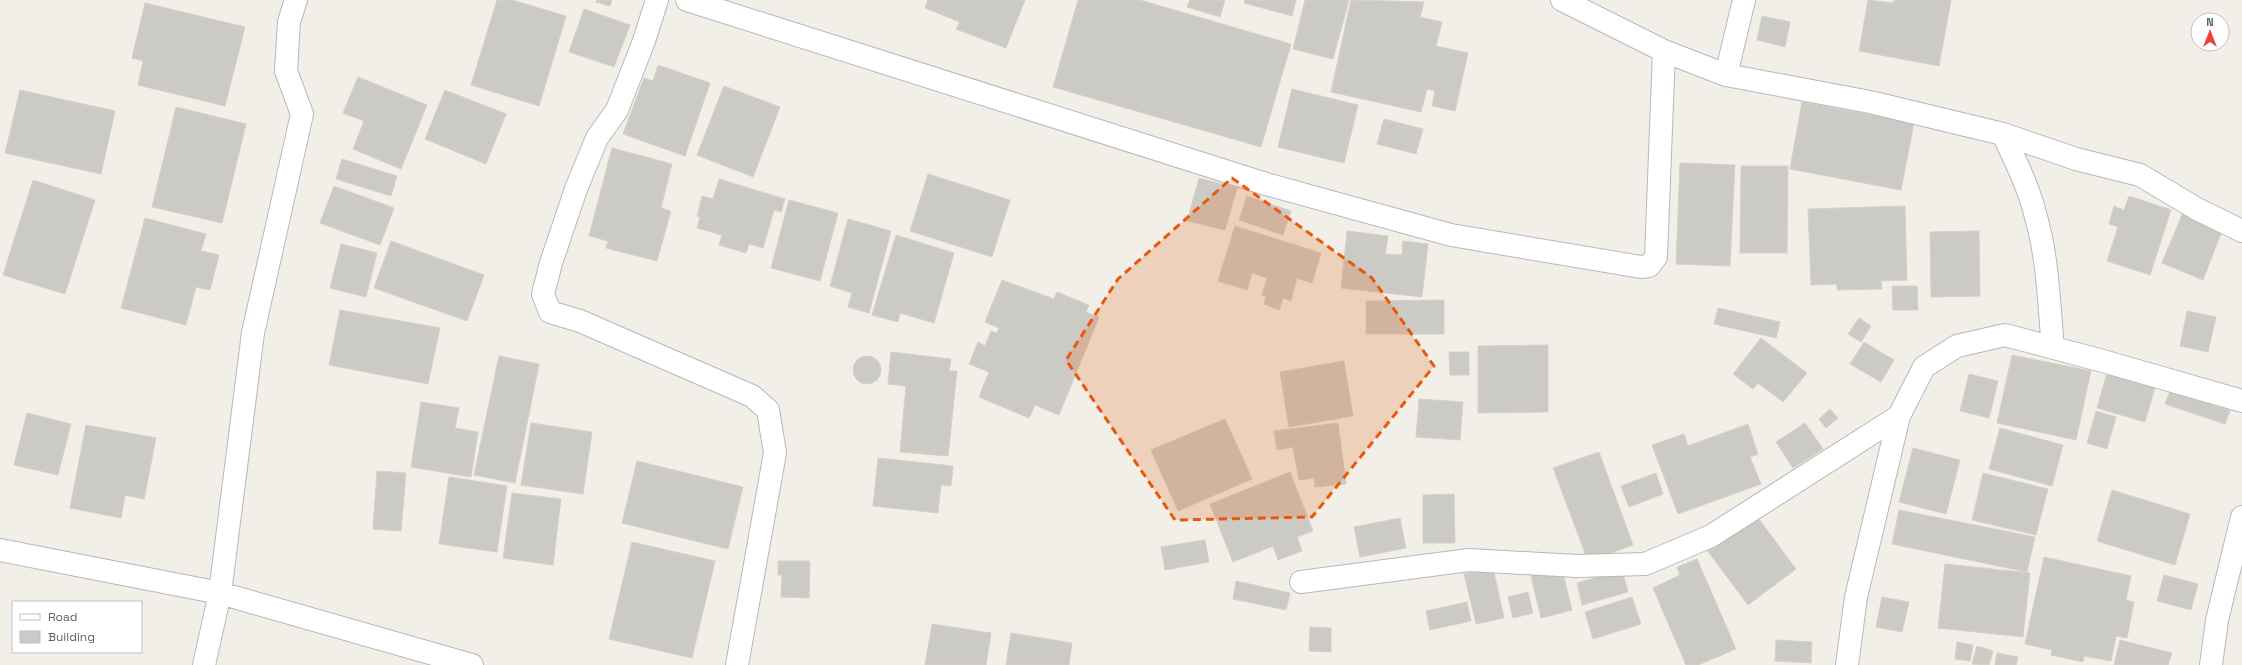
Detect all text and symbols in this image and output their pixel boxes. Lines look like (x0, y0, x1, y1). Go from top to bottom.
north arrow (2190, 12, 2230, 52)
text: N (2206, 15, 2214, 29)
legend (12, 601, 142, 653)
text: Road (48, 609, 77, 625)
text: Building (48, 629, 95, 645)

